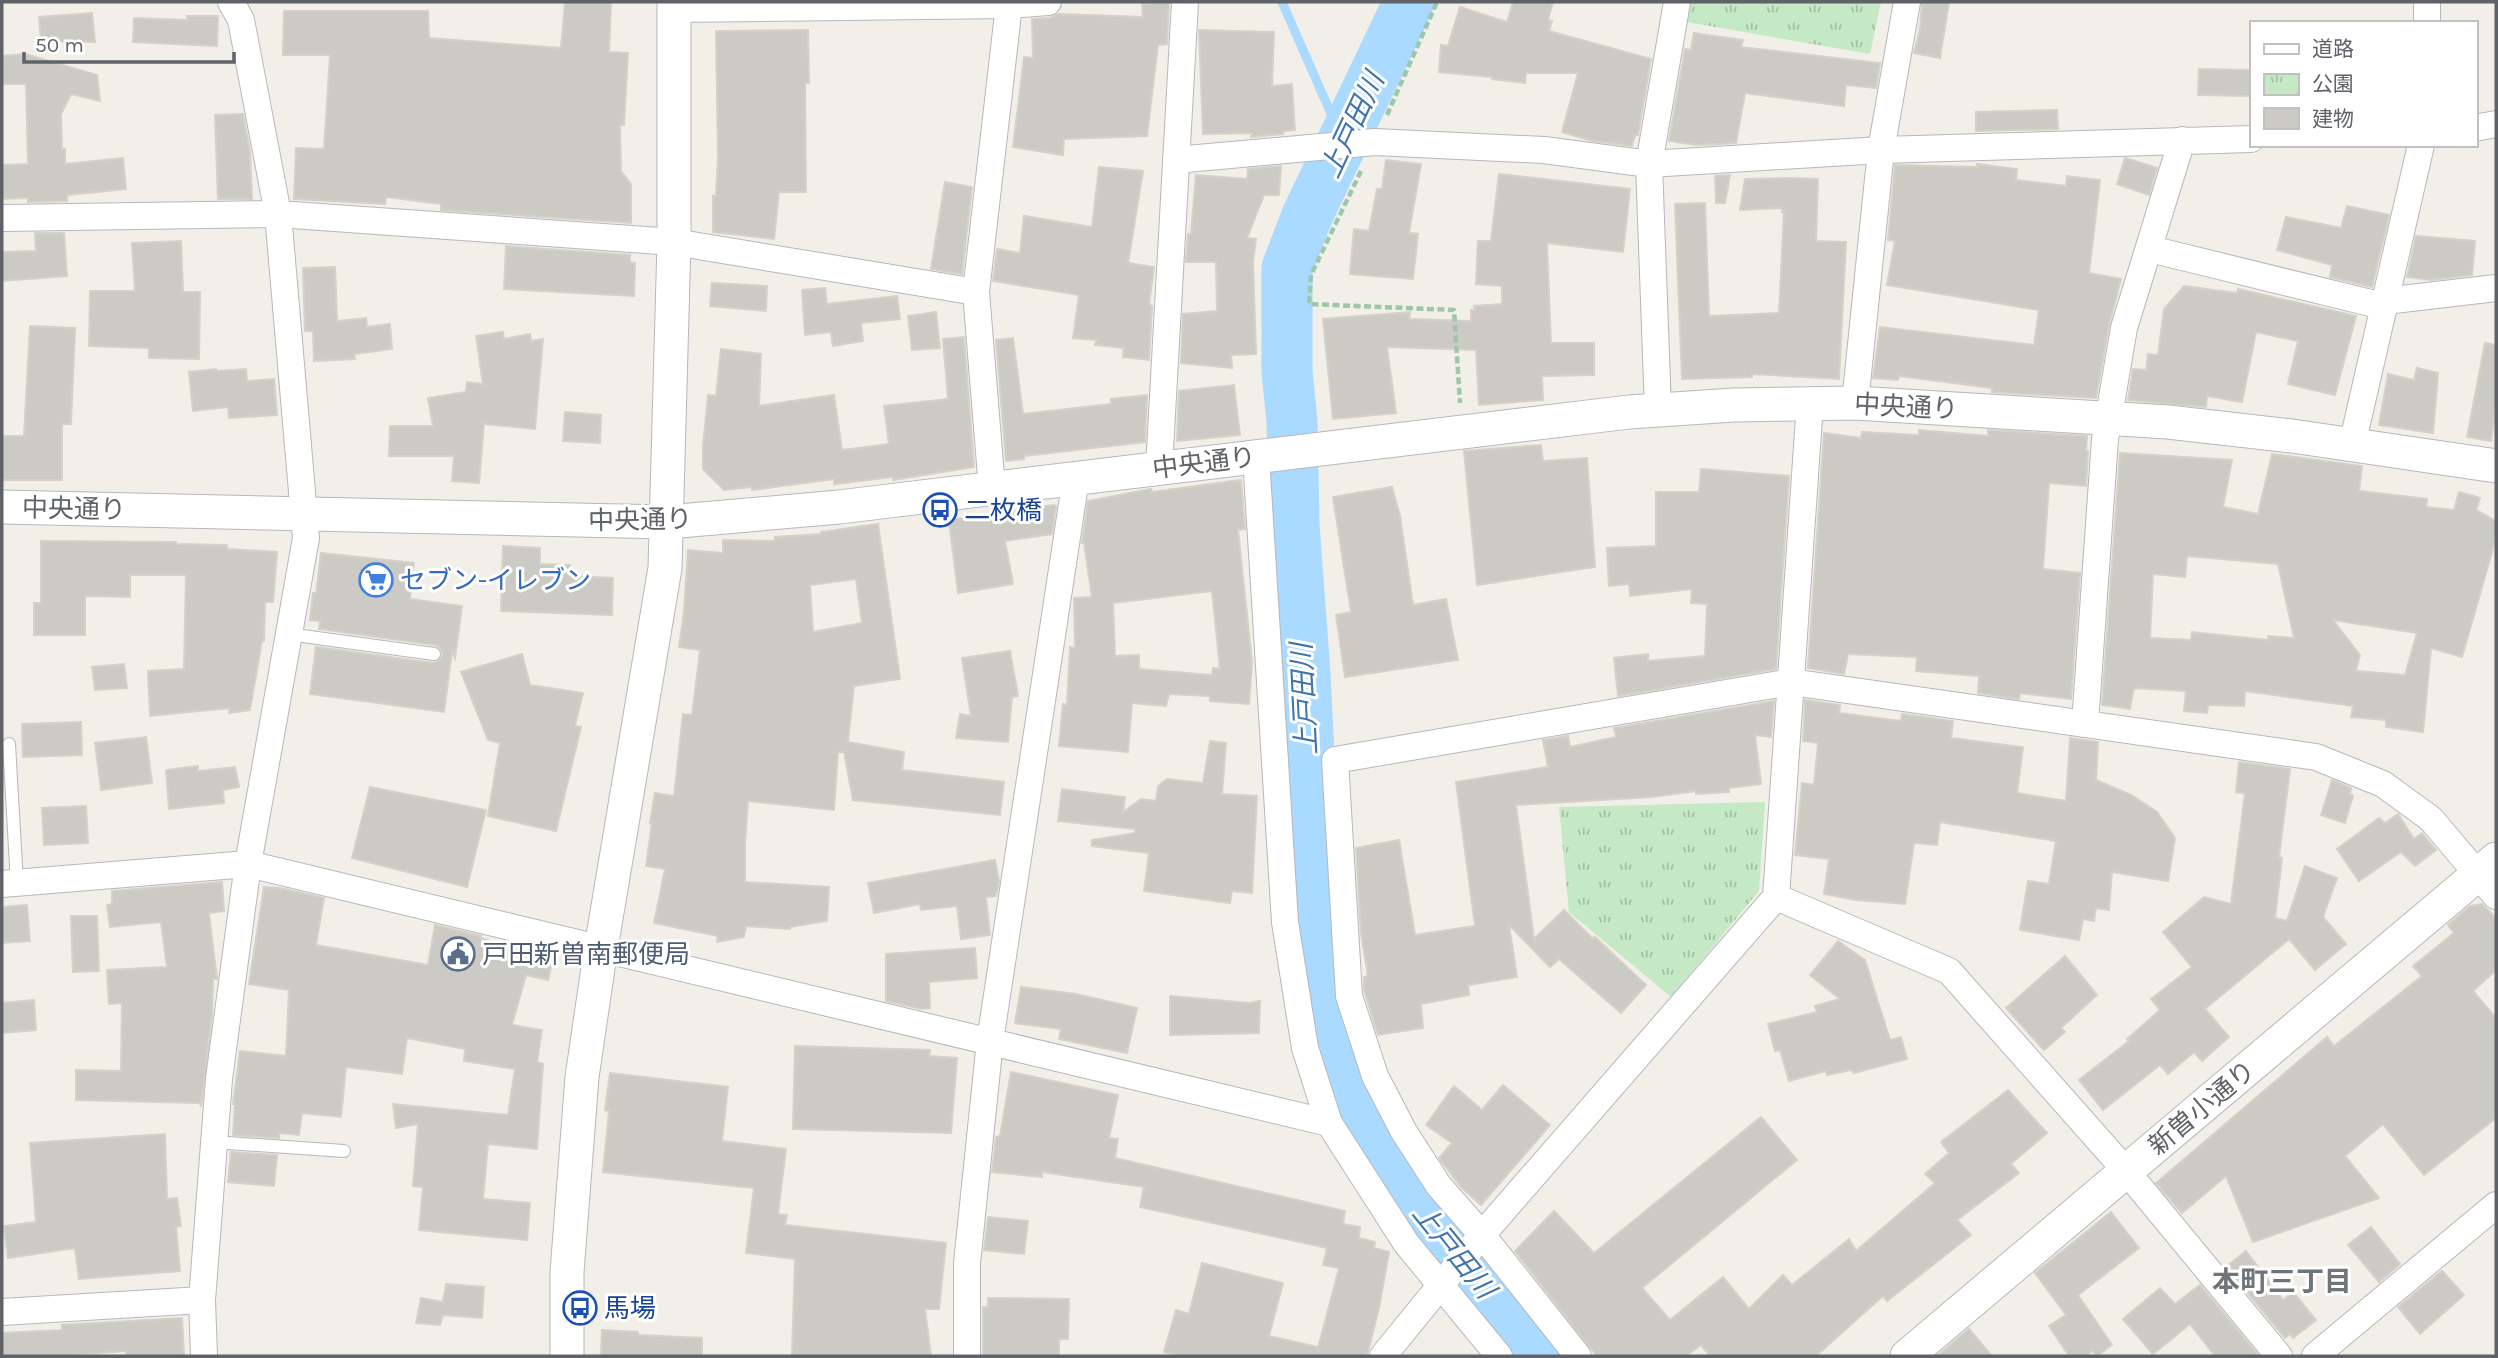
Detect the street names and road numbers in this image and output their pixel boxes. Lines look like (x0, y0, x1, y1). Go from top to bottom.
street label: 中央通り (1853, 389, 1959, 425)
street label: 中央通り (1150, 441, 1258, 485)
street label: 中央通り (22, 493, 126, 525)
street label: 中央通り (588, 504, 692, 536)
street label: 新曽小通り (2142, 1054, 2262, 1162)

